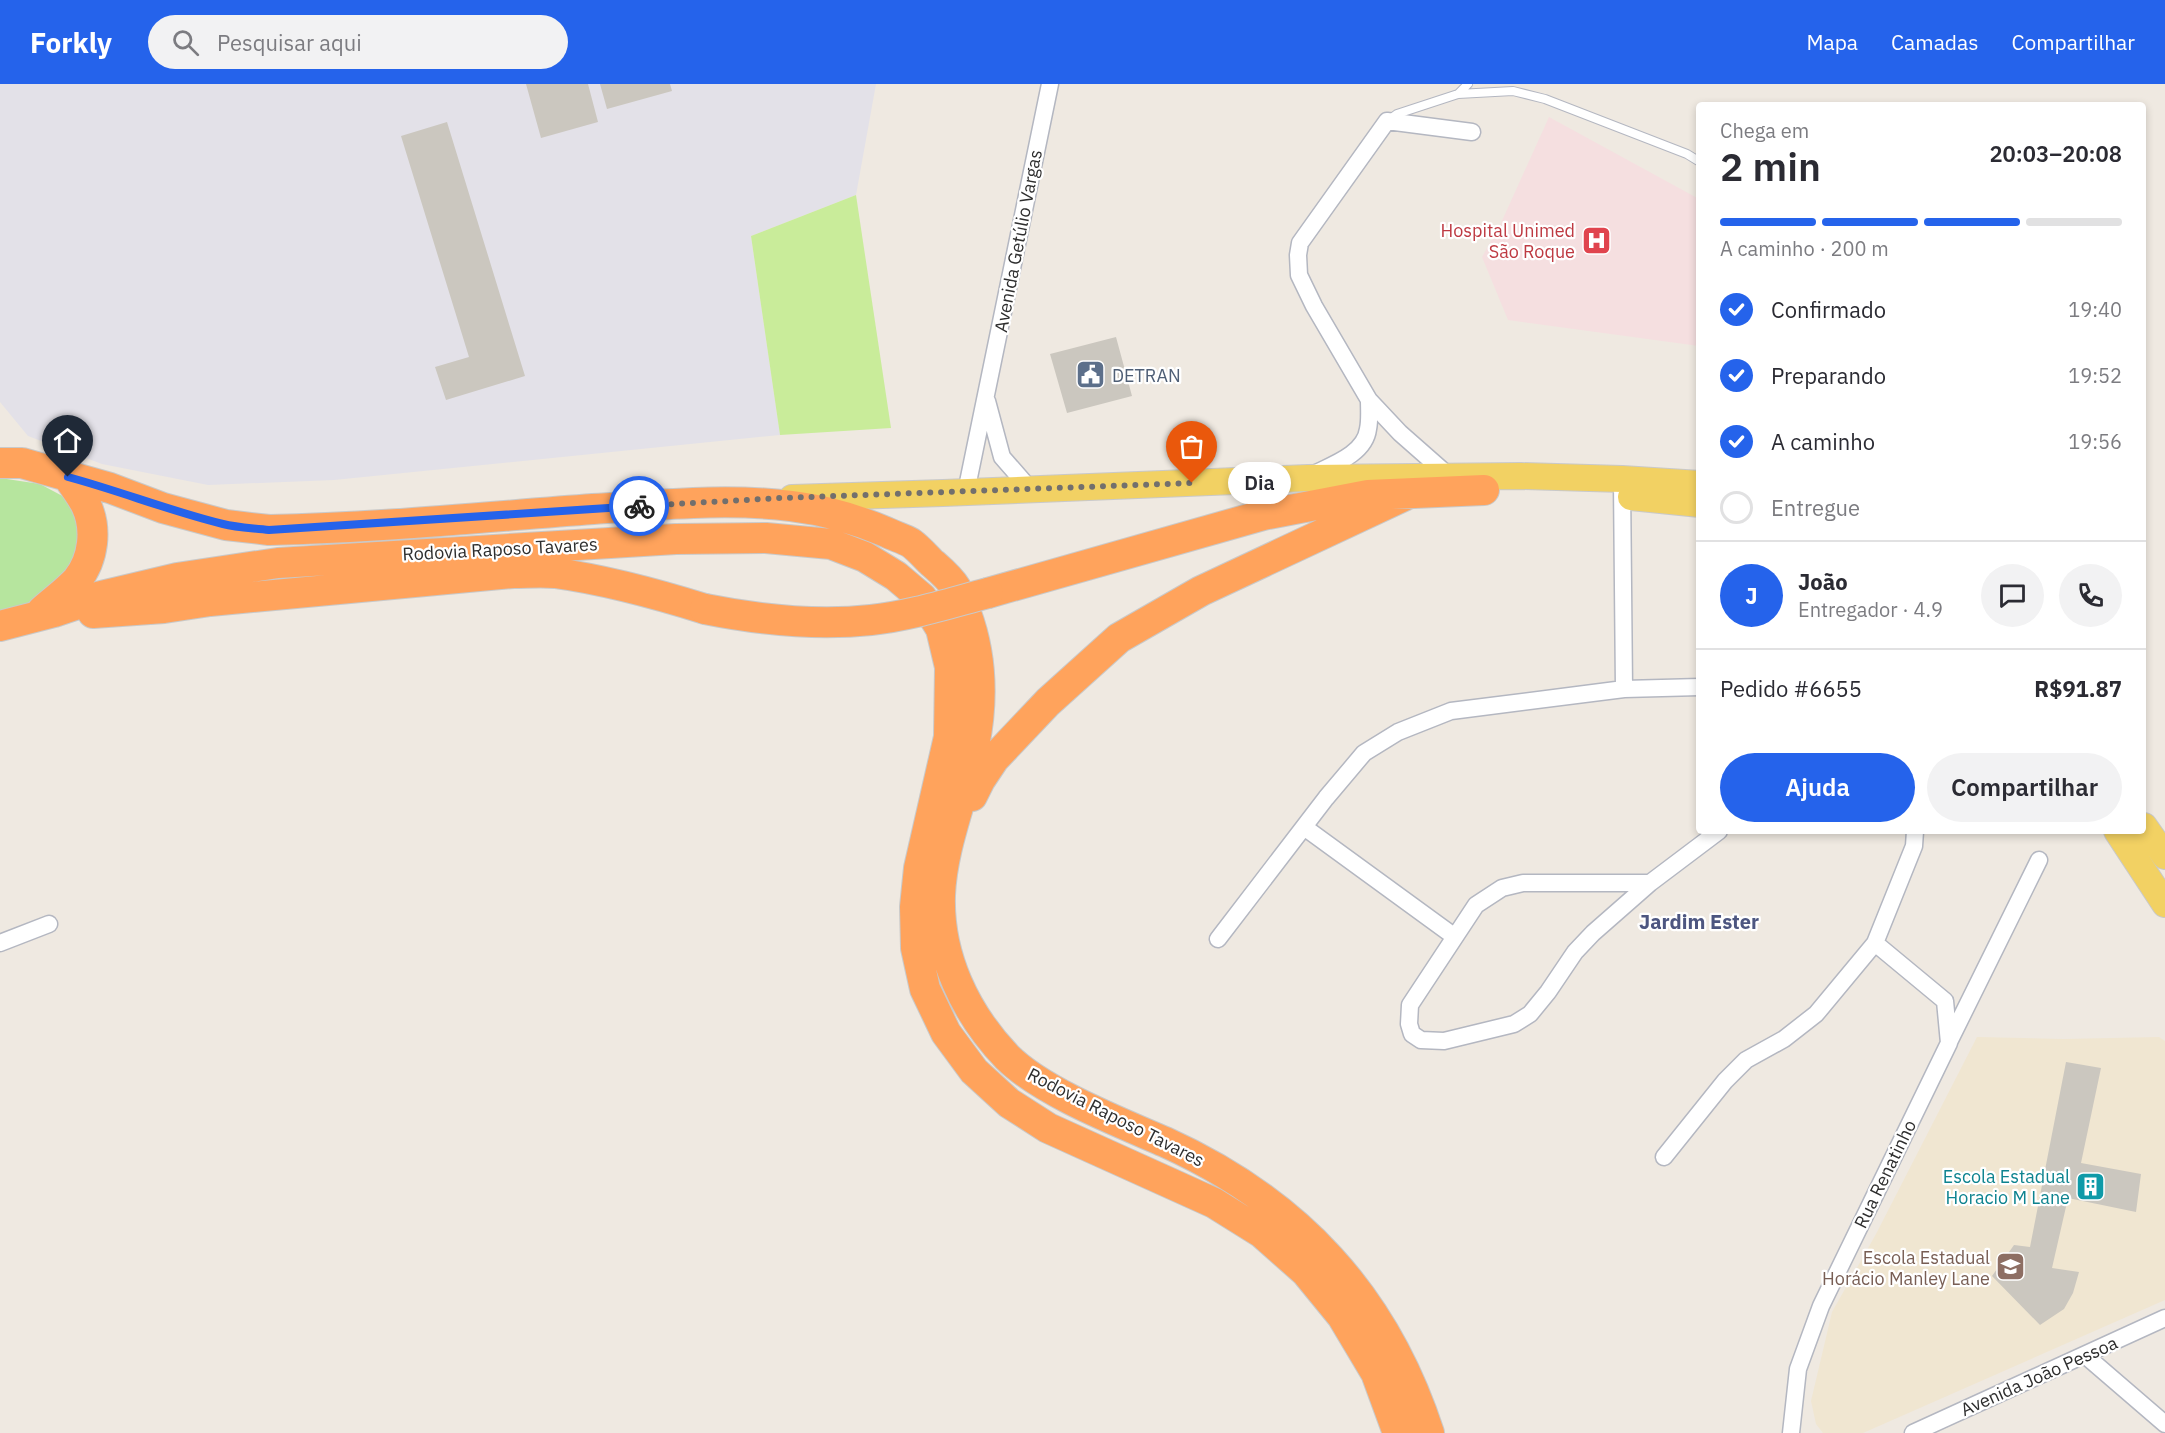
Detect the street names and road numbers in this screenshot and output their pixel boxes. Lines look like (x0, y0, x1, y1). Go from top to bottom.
street label: Avenida Getúlio Vargas (989, 148, 1047, 334)
street label: Rodovia Raposo Tavares (402, 532, 598, 566)
street label: Rodovia Raposo Tavares (1024, 1062, 1208, 1172)
street label: Rua Renatinho (1849, 1116, 1921, 1232)
street label: Avenida João Pessoa (1957, 1331, 2121, 1421)

